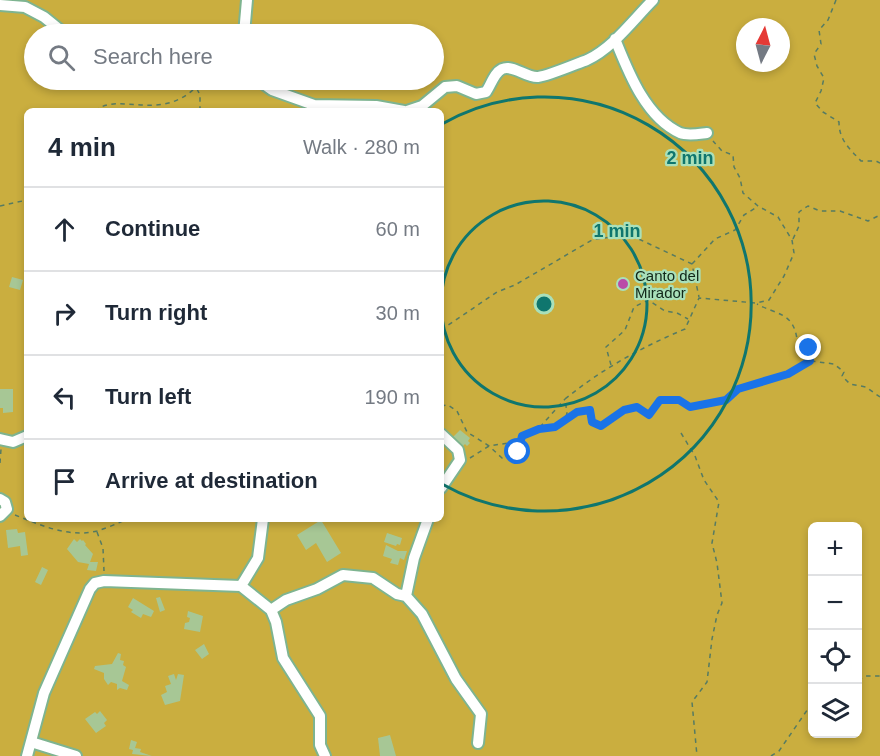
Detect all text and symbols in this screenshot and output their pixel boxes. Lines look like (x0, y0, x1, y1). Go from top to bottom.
north arrow (736, 18, 790, 72)
search box (24, 24, 444, 90)
icon: search (45, 41, 78, 74)
text: Search here (93, 44, 213, 69)
text: 4 min (48, 132, 116, 162)
text: Walk · 280 m (303, 136, 420, 158)
text: 2 min (666, 148, 714, 168)
icon: ahead (48, 213, 81, 246)
text: Continue (105, 216, 200, 241)
text: 60 m (376, 218, 420, 240)
text: 1 min (593, 221, 641, 241)
place label: Canto del Mirador (635, 267, 699, 301)
marker: Canto del Mirador (616, 277, 630, 291)
centre of rings (534, 294, 554, 314)
icon: right (48, 297, 81, 330)
text: Turn right (105, 300, 207, 325)
text: 30 m (376, 302, 420, 324)
route end (795, 334, 821, 360)
icon: left (48, 381, 81, 414)
text: Turn left (105, 384, 191, 409)
text: 190 m (364, 386, 420, 408)
route start (504, 438, 530, 464)
icon: arrive (48, 465, 81, 498)
text: Arrive at destination (105, 468, 318, 493)
map controls (808, 522, 862, 738)
button: + (808, 522, 862, 576)
button: − (808, 576, 862, 630)
button: locate (808, 630, 862, 684)
button: layers (808, 684, 862, 738)

